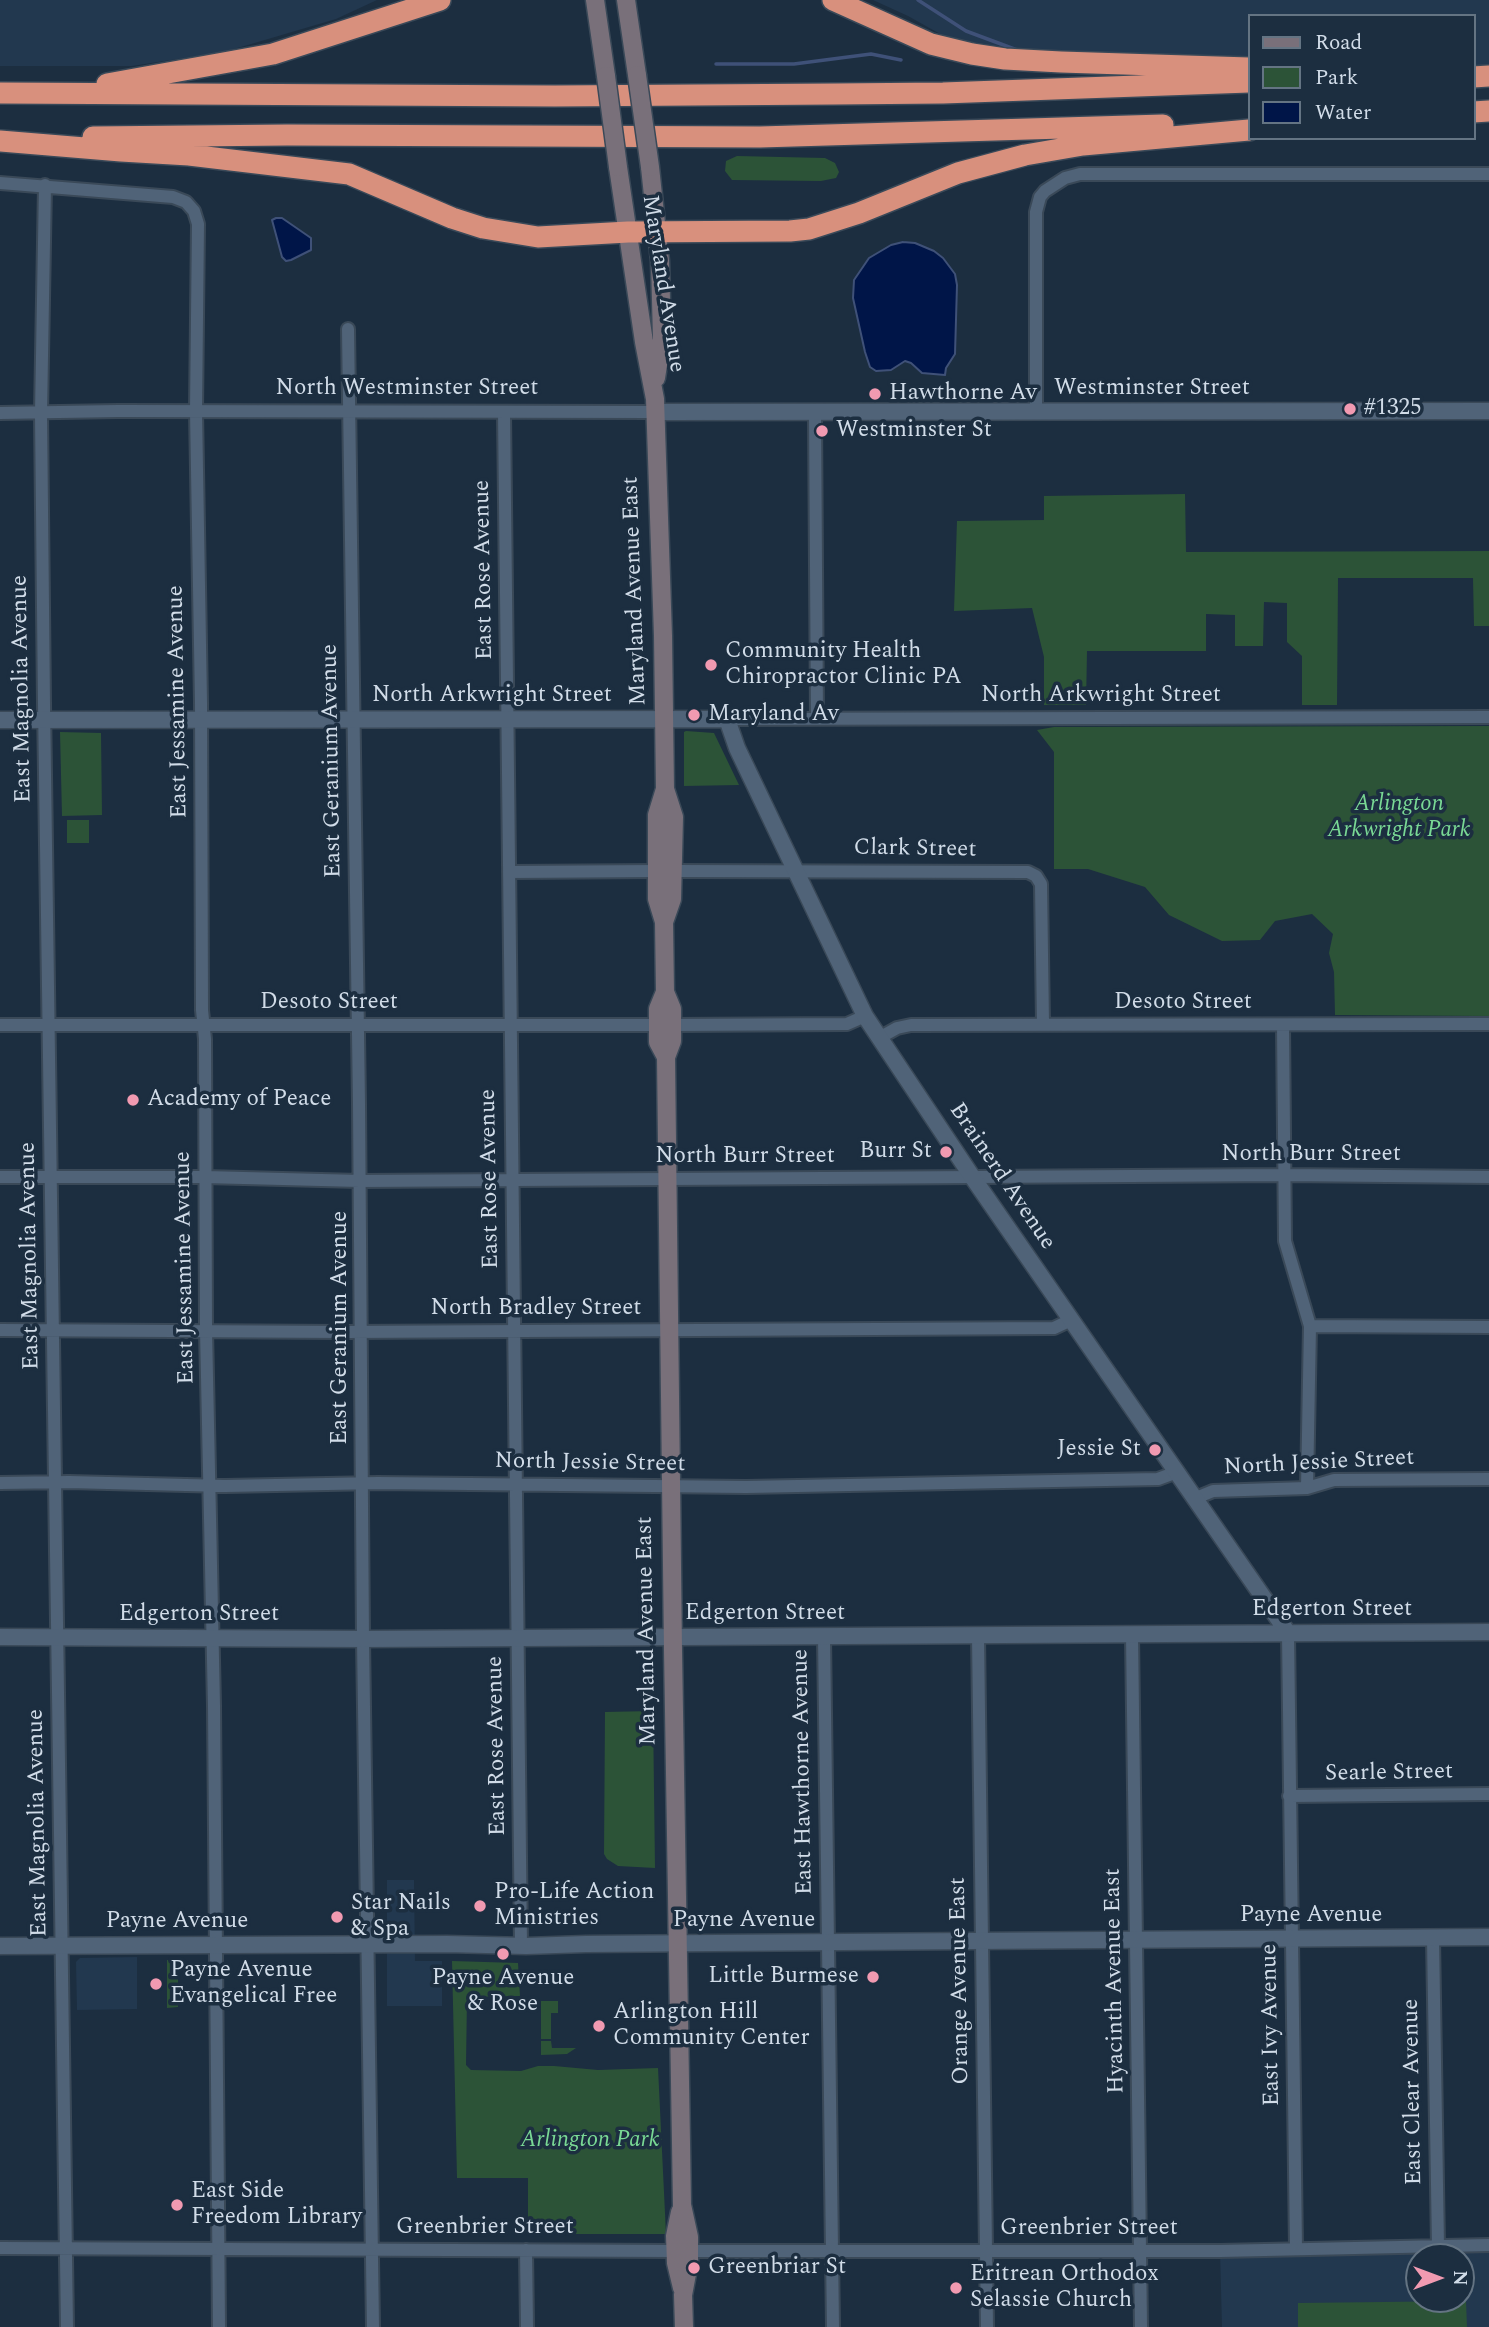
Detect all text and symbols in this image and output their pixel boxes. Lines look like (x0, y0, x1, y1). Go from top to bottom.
legend (1248, 14, 1475, 140)
text: Road (1315, 27, 1362, 59)
text: Park (1315, 62, 1358, 94)
text: Water (1315, 97, 1371, 129)
street label: Maryland Avenue (634, 193, 690, 375)
street label: North Westminster Street (276, 375, 538, 403)
street label: Westminster Street (1054, 375, 1250, 403)
place label: Hawthorne Av (889, 380, 1037, 408)
marker: Hawthorne Av (867, 386, 883, 402)
place label: #1325 (1364, 395, 1421, 423)
marker: #1325 (1342, 401, 1358, 417)
place label: Westminster St (836, 417, 992, 445)
marker: Westminster St (814, 423, 830, 439)
street label: Maryland Avenue East (618, 476, 654, 706)
street label: East Rose Avenue (470, 480, 500, 660)
street label: East Magnolia Avenue (7, 575, 39, 803)
street label: East Jessamine Avenue (163, 585, 195, 819)
place label: Community Health Chiropractor Clinic PA (725, 638, 962, 692)
street label: East Geranium Avenue (317, 644, 349, 878)
marker: Community Health Chiropractor Clinic PA (703, 657, 719, 673)
street label: North Arkwright Street (372, 682, 612, 710)
street label: North Arkwright Street (981, 682, 1221, 710)
place label: Maryland Av (708, 701, 839, 729)
marker: Maryland Av (686, 707, 702, 723)
park label: Arlington Arkwright Park (1328, 791, 1470, 845)
street label: Clark Street (853, 835, 977, 865)
street label: Desoto Street (260, 989, 398, 1017)
street label: Desoto Street (1114, 989, 1252, 1017)
place label: Academy of Peace (147, 1086, 331, 1114)
street label: East Rose Avenue (476, 1089, 506, 1269)
marker: Academy of Peace (125, 1092, 141, 1108)
street label: Brainerd Avenue (942, 1098, 1060, 1256)
place label: Burr St (859, 1138, 932, 1166)
street label: North Burr Street (1221, 1141, 1401, 1169)
street label: East Magnolia Avenue (15, 1142, 47, 1370)
street label: North Burr Street (655, 1143, 835, 1171)
marker: Burr St (938, 1144, 954, 1160)
street label: East Jessamine Avenue (170, 1151, 202, 1385)
street label: East Geranium Avenue (327, 1211, 355, 1445)
street label: North Bradley Street (431, 1295, 641, 1323)
place label: Jessie St (1057, 1436, 1141, 1464)
marker: Jessie St (1147, 1442, 1163, 1458)
street label: North Jessie Street (1223, 1445, 1415, 1483)
street label: North Jessie Street (494, 1449, 686, 1479)
street label: Maryland Avenue East (632, 1516, 664, 1746)
street label: Edgerton Street (1252, 1596, 1412, 1624)
street label: Edgerton Street (685, 1600, 845, 1628)
street label: Edgerton Street (119, 1601, 279, 1629)
street label: East Hawthorne Avenue (788, 1649, 820, 1895)
street label: East Rose Avenue (483, 1656, 513, 1836)
street label: East Magnolia Avenue (23, 1709, 55, 1937)
street label: Searle Street (1325, 1759, 1453, 1789)
street label: Hyacinth Avenue East (1100, 1868, 1132, 2094)
street label: Orange Avenue East (945, 1877, 977, 2085)
place label: Pro-Life Action Ministries (494, 1879, 654, 1933)
place label: Star Nails & Spa (351, 1890, 451, 1944)
marker: Pro-Life Action Ministries (472, 1898, 488, 1914)
street label: Payne Avenue (1240, 1902, 1382, 1930)
street label: Payne Avenue (673, 1907, 815, 1935)
street label: Payne Avenue (106, 1908, 248, 1936)
marker: Star Nails & Spa (329, 1909, 345, 1925)
street label: East Ivy Avenue (1257, 1943, 1287, 2107)
marker: Payne Avenue & Rose (495, 1946, 511, 1962)
place label: Payne Avenue Evangelical Free (170, 1957, 337, 2011)
place label: Little Burmese (708, 1963, 859, 1991)
place label: Payne Avenue & Rose (432, 1965, 574, 2019)
marker: Little Burmese (865, 1969, 881, 1985)
marker: Payne Avenue Evangelical Free (148, 1976, 164, 1992)
street label: East Clear Avenue (1399, 1998, 1429, 2186)
place label: Arlington Hill Community Center (613, 1999, 810, 2053)
marker: Arlington Hill Community Center (591, 2018, 607, 2034)
park label: Arlington Park (521, 2127, 659, 2155)
place label: East Side Freedom Library (191, 2178, 362, 2232)
marker: East Side Freedom Library (169, 2197, 185, 2213)
street label: Greenbrier Street (396, 2214, 574, 2242)
street label: Greenbrier Street (1000, 2215, 1178, 2243)
north arrow (1405, 2243, 1475, 2313)
place label: Greenbriar St (708, 2254, 846, 2282)
marker: Greenbriar St (686, 2260, 702, 2276)
place label: Eritrean Orthodox Selassie Church (970, 2261, 1159, 2315)
text: N (1445, 2270, 1474, 2286)
marker: Eritrean Orthodox Selassie Church (948, 2280, 964, 2296)

